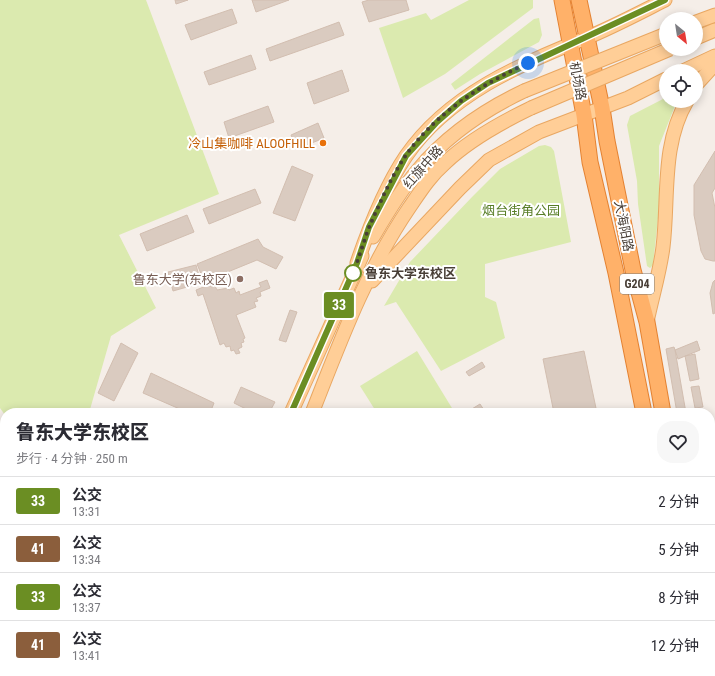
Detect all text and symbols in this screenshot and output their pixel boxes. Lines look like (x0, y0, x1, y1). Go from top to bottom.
north arrow (659, 12, 703, 56)
map controls (659, 12, 703, 108)
your location (518, 53, 538, 73)
street label: 机场路 (567, 60, 589, 102)
button: locate (659, 64, 703, 108)
place label: 冷山集咖啡 ALOOFHILL (188, 136, 315, 151)
marker: 冷山集咖啡 ALOOFHILL (318, 138, 328, 148)
street label: 红旗中路 (400, 142, 446, 192)
street label: 大海阳路 (612, 199, 636, 253)
park label: 烟台街角公园 (482, 203, 560, 218)
marker: 鲁东大学东校区 (344, 264, 362, 282)
place label: 鲁东大学东校区 (365, 266, 456, 281)
place label: 鲁东大学(东校区) (133, 272, 232, 287)
marker: 鲁东大学(东校区) (235, 274, 245, 284)
road number: G204 (620, 274, 654, 294)
line badge: 33 (321, 292, 357, 318)
text: 33 (332, 297, 346, 313)
text: 鲁东大学东校区 (16, 421, 149, 444)
button: heart (657, 421, 699, 463)
text: 步行 · 4 分钟 · 250 m (16, 451, 128, 466)
text: 公交 (72, 486, 102, 504)
text: 33 (31, 493, 45, 509)
text: 2 分钟 (658, 493, 699, 511)
text: 13:31 (72, 504, 101, 519)
text: 公交 (72, 534, 102, 552)
text: 41 (31, 541, 45, 557)
text: 5 分钟 (658, 541, 699, 559)
text: 13:34 (72, 552, 101, 567)
text: 公交 (72, 582, 102, 600)
text: 33 (31, 589, 45, 605)
text: 8 分钟 (658, 589, 699, 607)
text: 13:37 (72, 600, 101, 615)
text: 公交 (72, 630, 102, 648)
text: 41 (31, 637, 45, 653)
text: 12 分钟 (651, 637, 699, 655)
text: 13:41 (72, 648, 101, 663)

